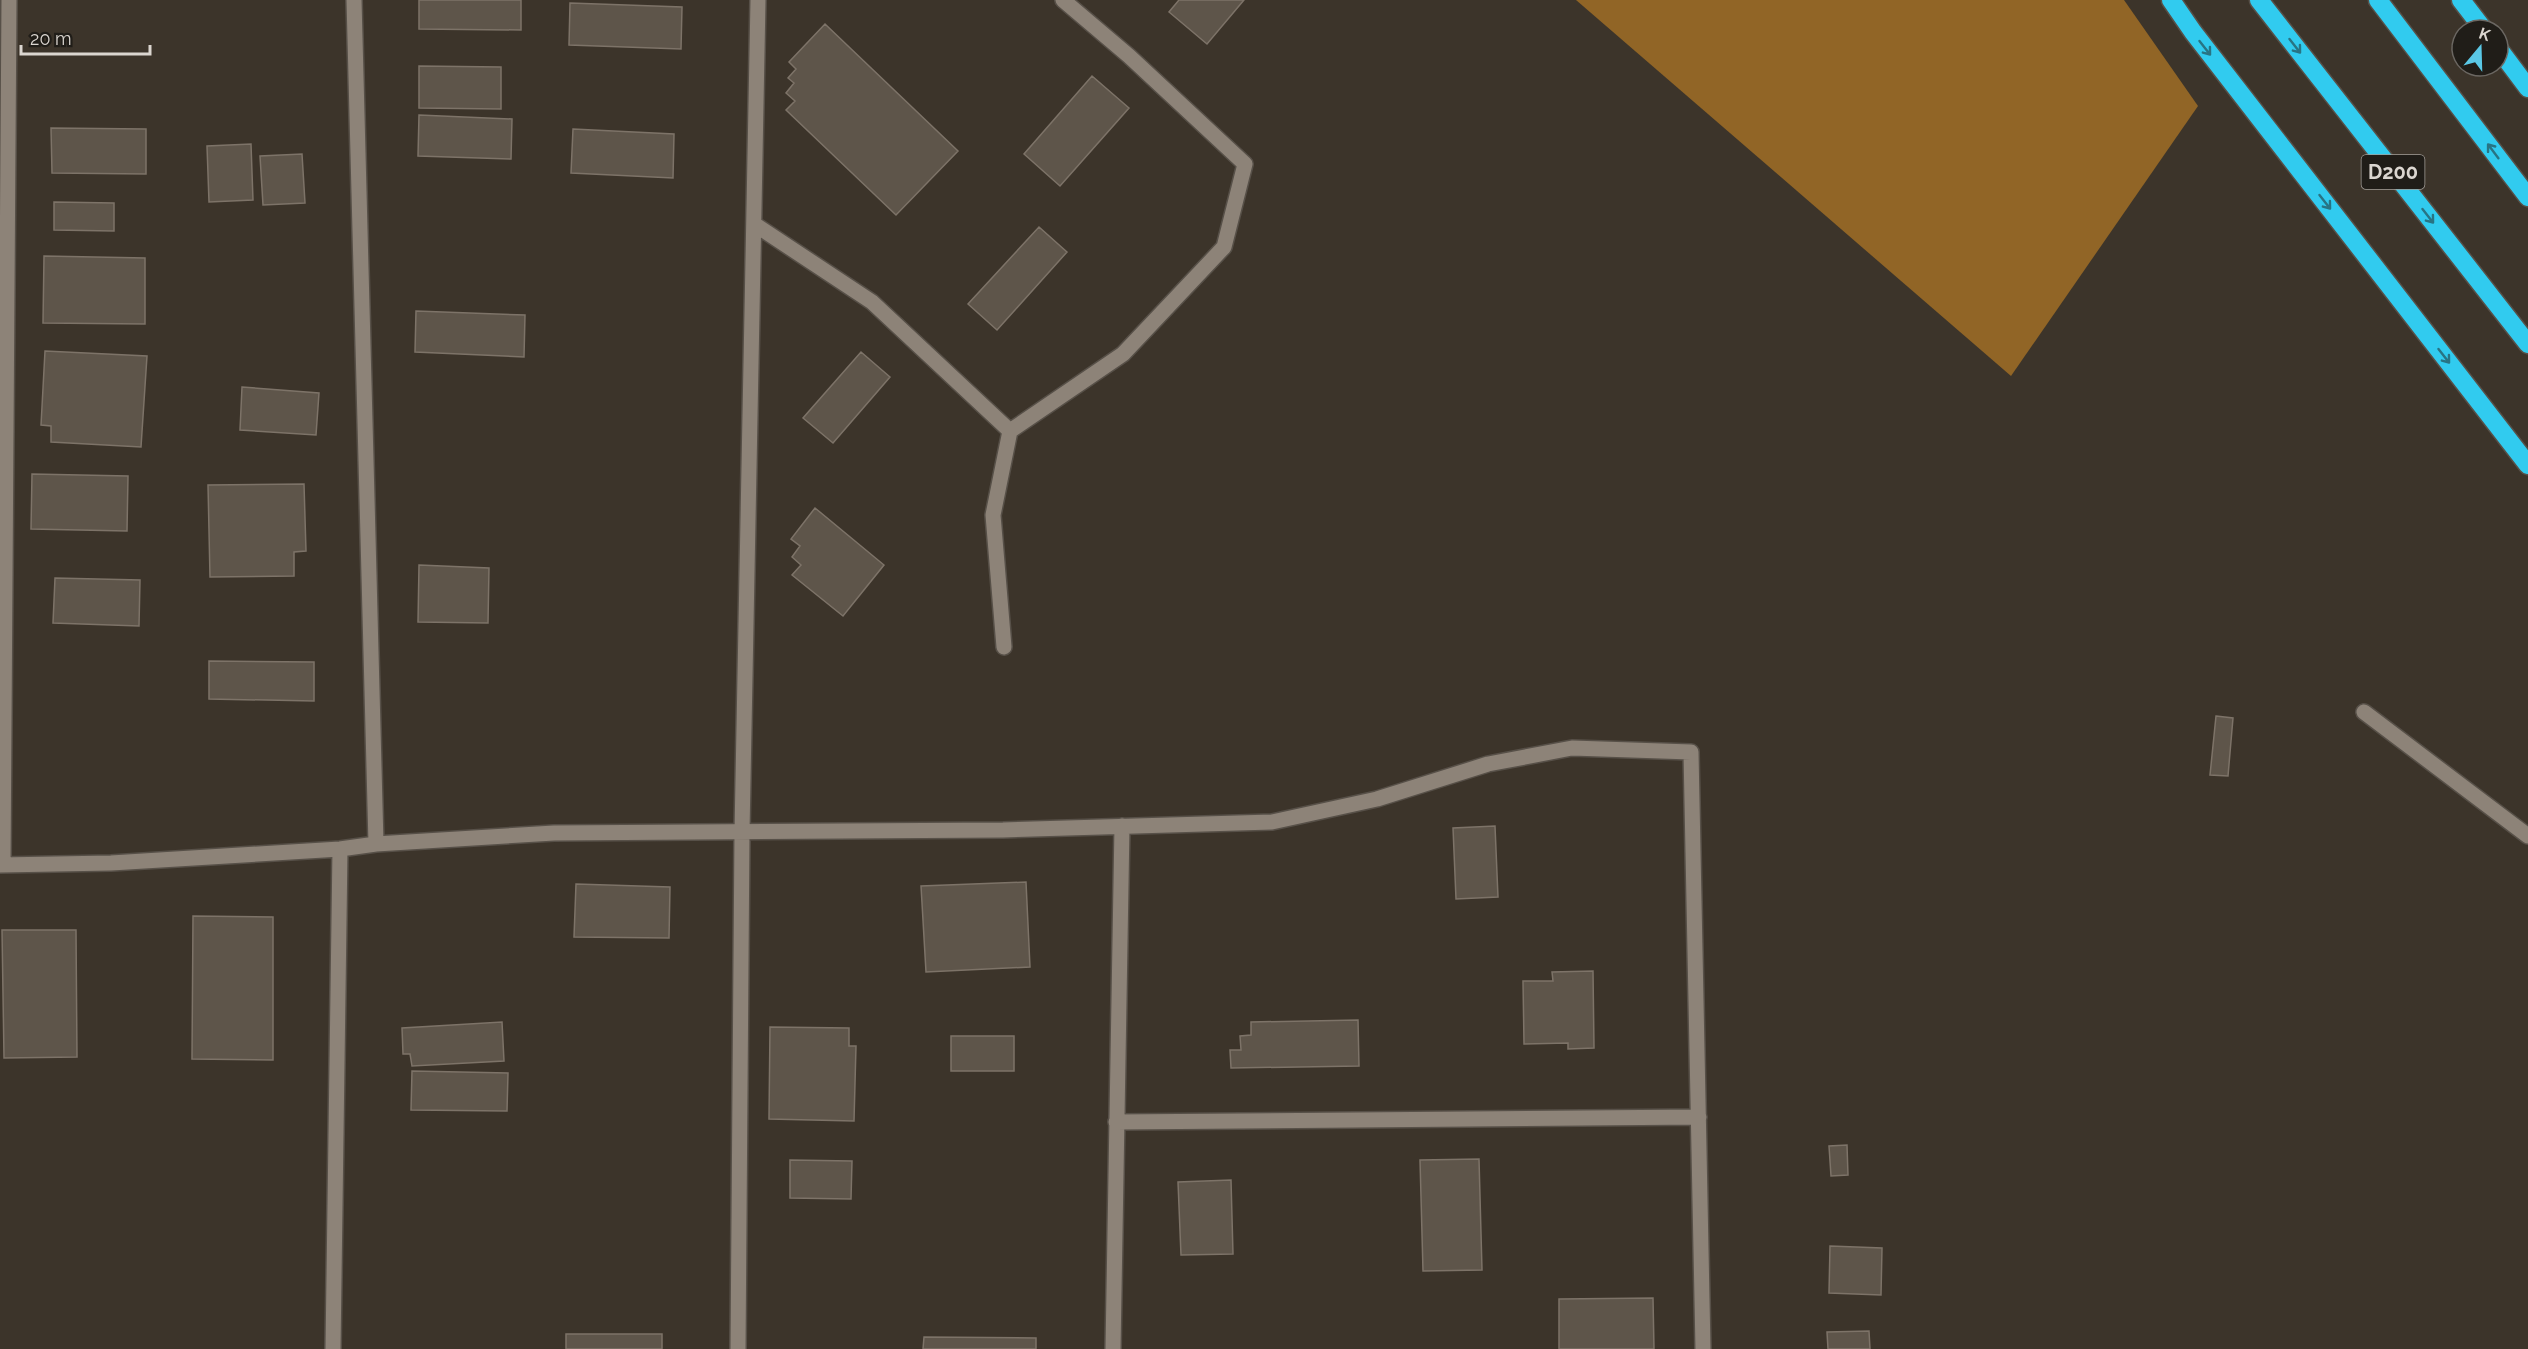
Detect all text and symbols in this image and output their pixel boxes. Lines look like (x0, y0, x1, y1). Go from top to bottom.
scale bar (21, 18, 150, 56)
north arrow (2450, 18, 2510, 78)
text: K (2477, 24, 2493, 45)
text: 20 m (30, 28, 72, 49)
one-way arrow (2288, 38, 2301, 54)
one-way arrow (2199, 39, 2212, 55)
one-way arrow (2486, 143, 2499, 159)
road number: D200 (2362, 155, 2424, 189)
one-way arrow (2318, 194, 2331, 210)
one-way arrow (2421, 208, 2434, 224)
one-way arrow (2437, 348, 2450, 364)

